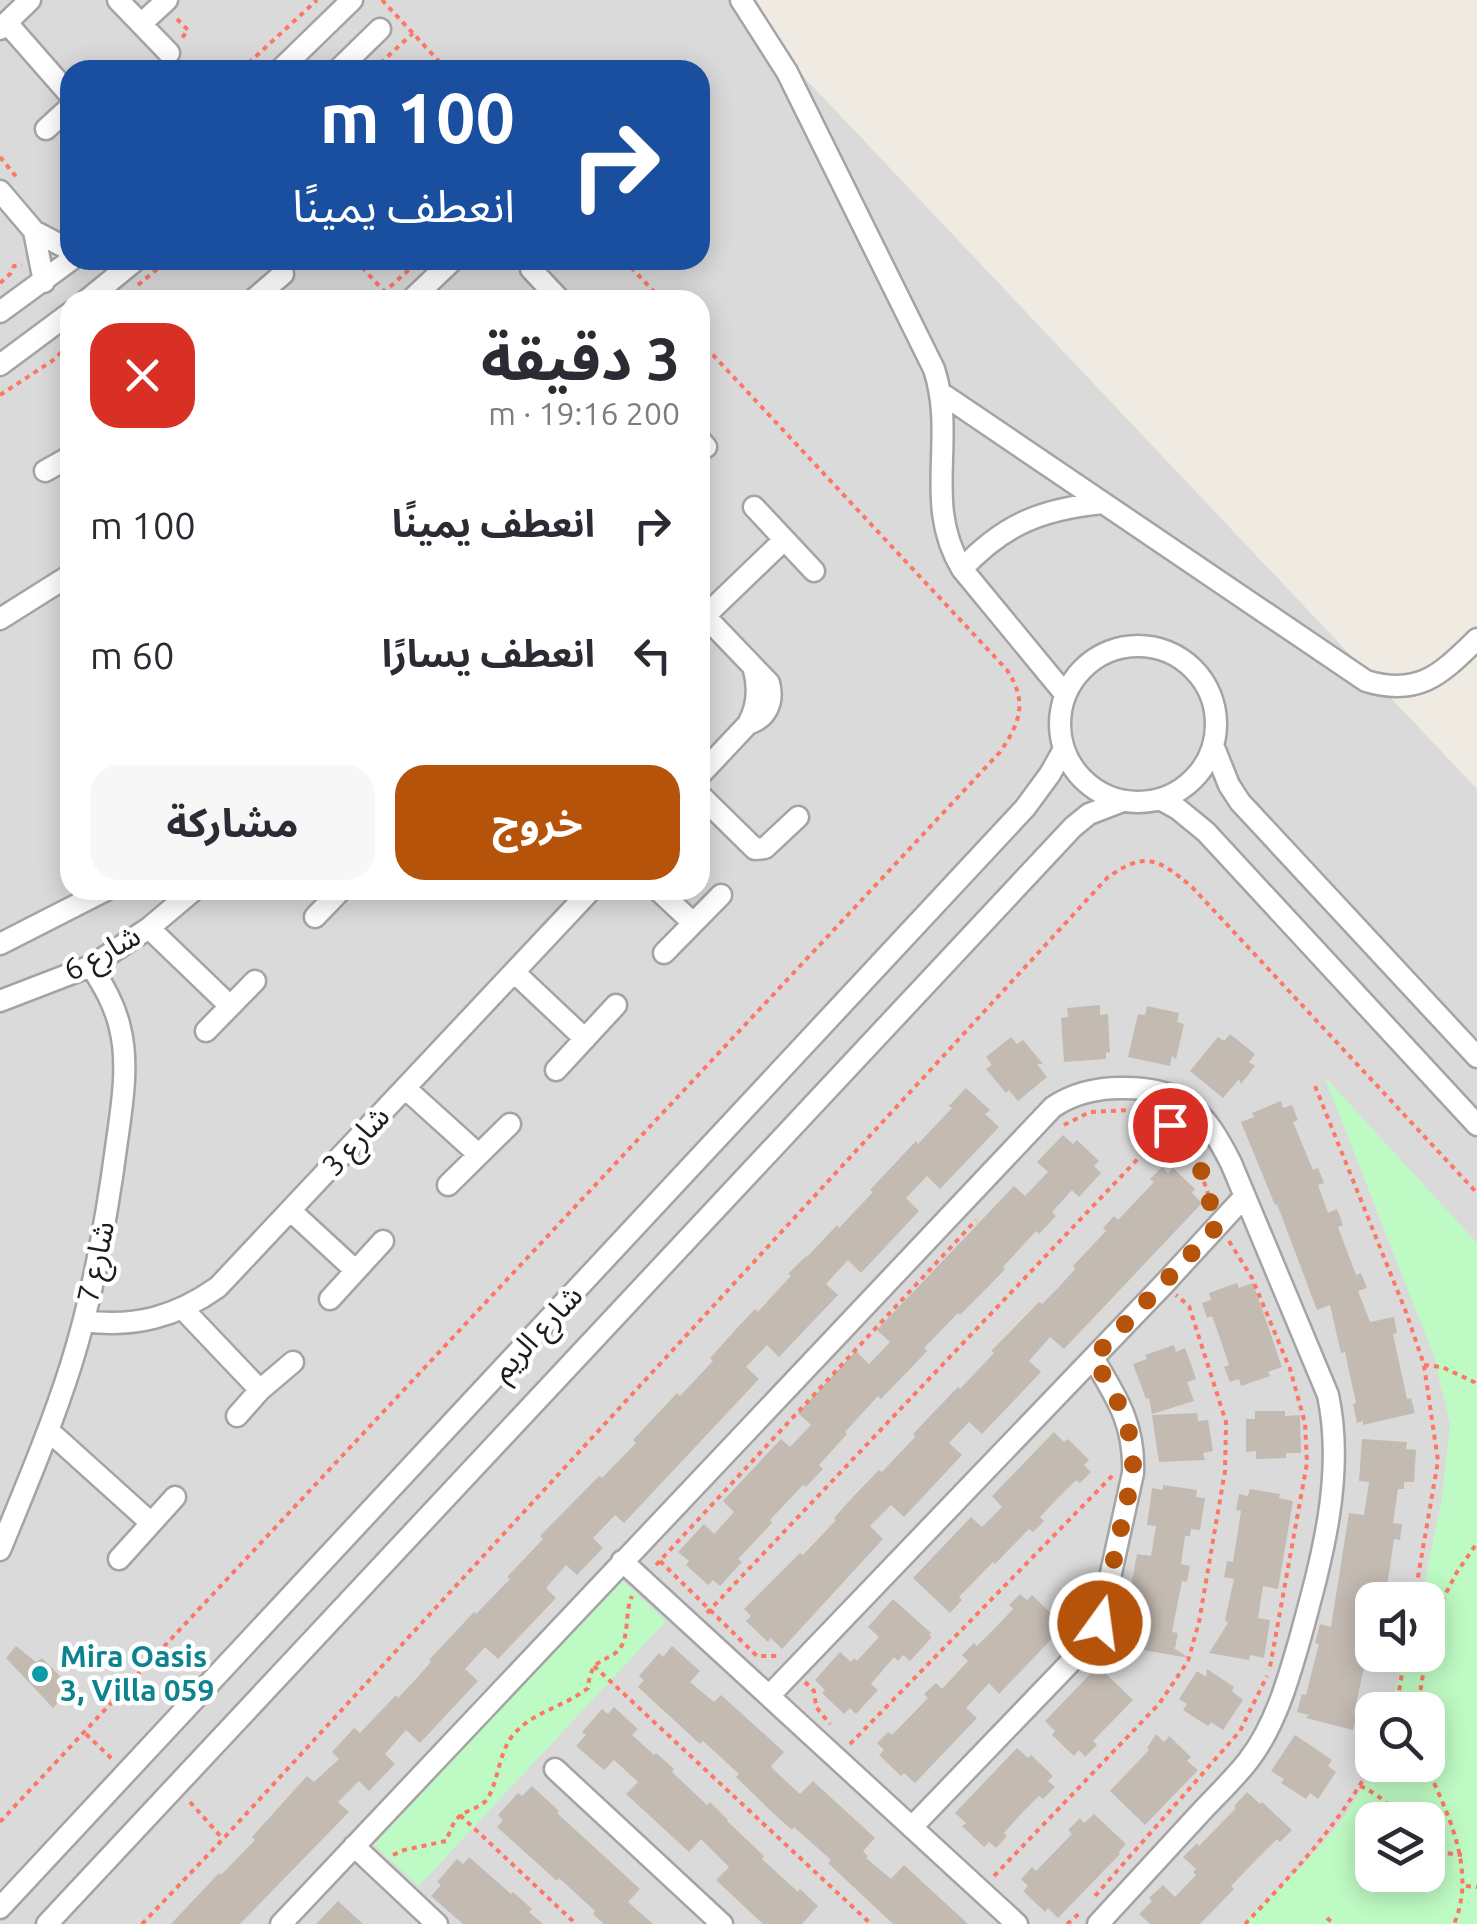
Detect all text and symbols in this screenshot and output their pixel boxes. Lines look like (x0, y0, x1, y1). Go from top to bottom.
text: 100 m (320, 78, 515, 156)
icon: right (550, 100, 680, 230)
text: انعطف يمينًا (292, 180, 515, 231)
button: close (90, 323, 195, 428)
text: 3 دقيقة (481, 324, 680, 391)
text: 200 m · 19:16 (488, 395, 680, 431)
icon: right (625, 498, 680, 553)
text: انعطف يمينًا (392, 502, 595, 544)
text: 100 m (90, 504, 196, 546)
icon: left (625, 628, 680, 683)
text: انعطف يسارًا (382, 632, 595, 674)
text: 60 m (90, 634, 174, 676)
button: مشاركة (90, 765, 375, 880)
button: خروج (395, 765, 680, 880)
street label: شارع 6 (57, 917, 149, 992)
pin (1128, 1083, 1213, 1168)
icon: arrive (1143, 1098, 1198, 1153)
street label: شارع 3 (315, 1099, 400, 1186)
street label: شارع 7 (70, 1218, 126, 1307)
street label: شارع الريم (484, 1278, 594, 1392)
position arrow (1048, 1571, 1152, 1675)
map controls (1355, 1582, 1445, 1892)
button: sound (1355, 1582, 1445, 1672)
place label: Mira Oasis 3, Villa 059 (60, 1639, 214, 1707)
marker: Mira Oasis 3, Villa 059 (29, 1663, 51, 1685)
button: search (1355, 1692, 1445, 1782)
button: layers (1355, 1802, 1445, 1892)

